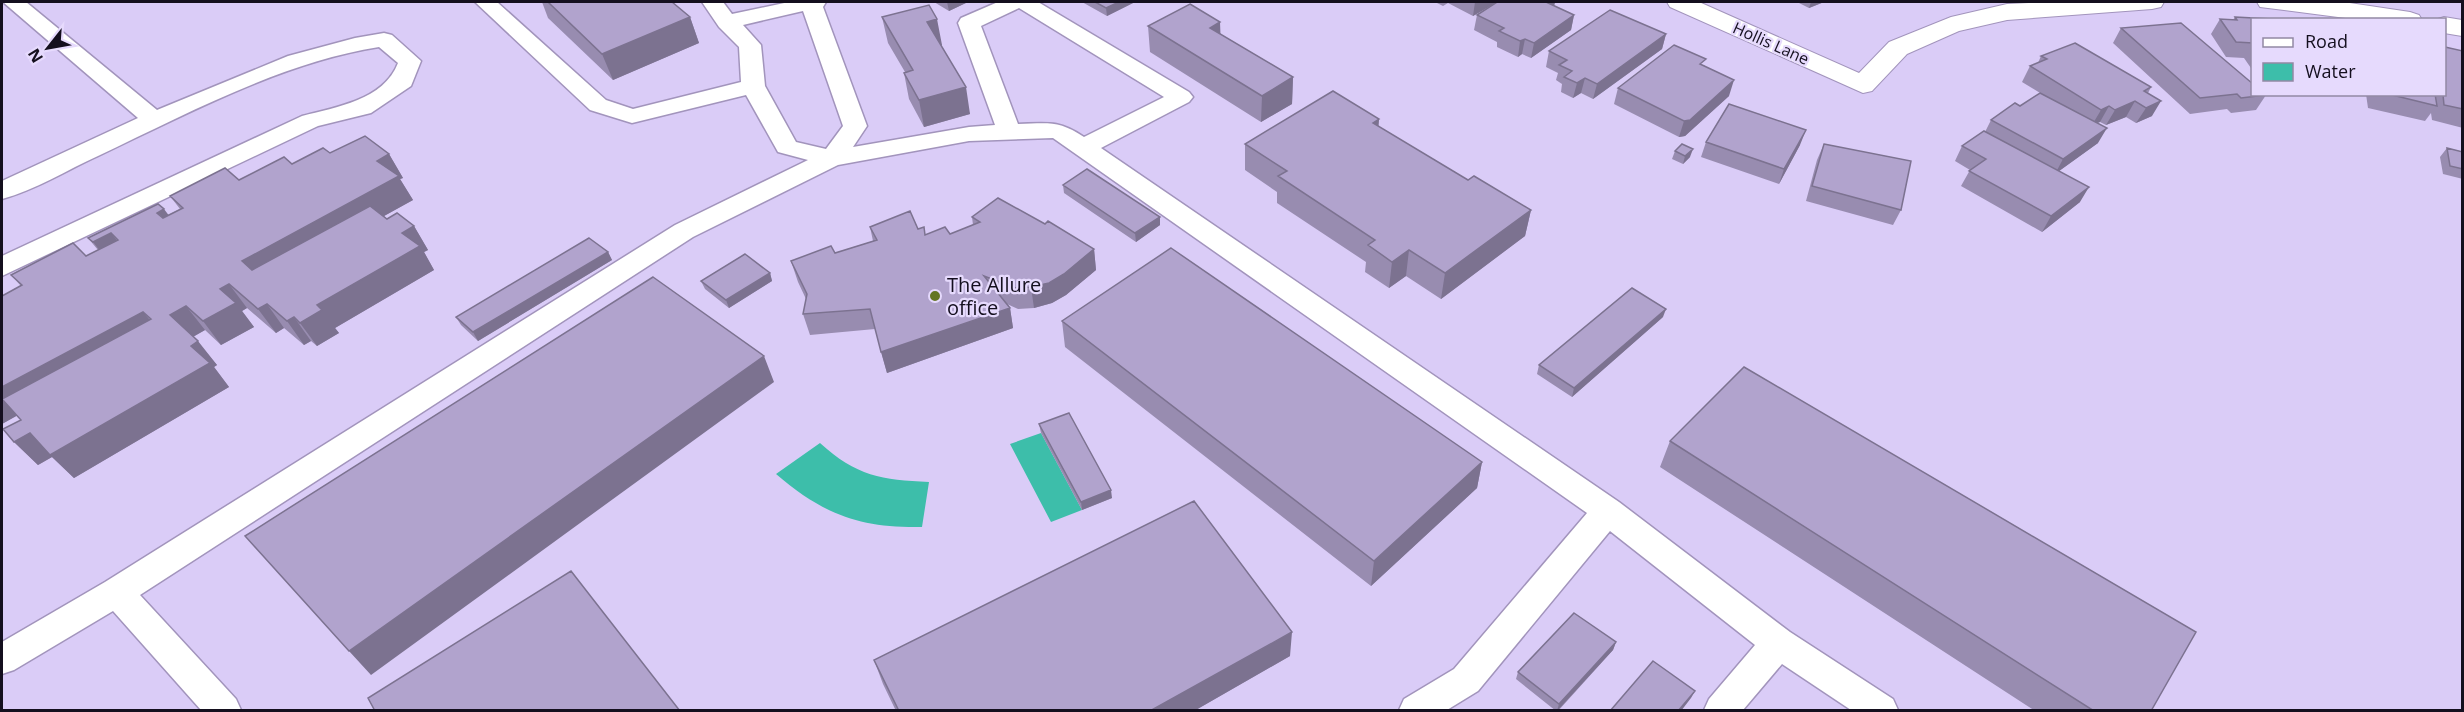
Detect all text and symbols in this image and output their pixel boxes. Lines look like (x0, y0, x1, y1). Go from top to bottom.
street label: Hollis Lane (1729, 16, 1813, 70)
north arrow (18, 18, 78, 78)
legend (2251, 18, 2446, 96)
text: Road (2305, 29, 2348, 53)
text: N (22, 44, 48, 67)
text: Water (2305, 59, 2356, 83)
place label: The Allure office (947, 271, 1041, 321)
marker: The Allure office (928, 289, 942, 303)

